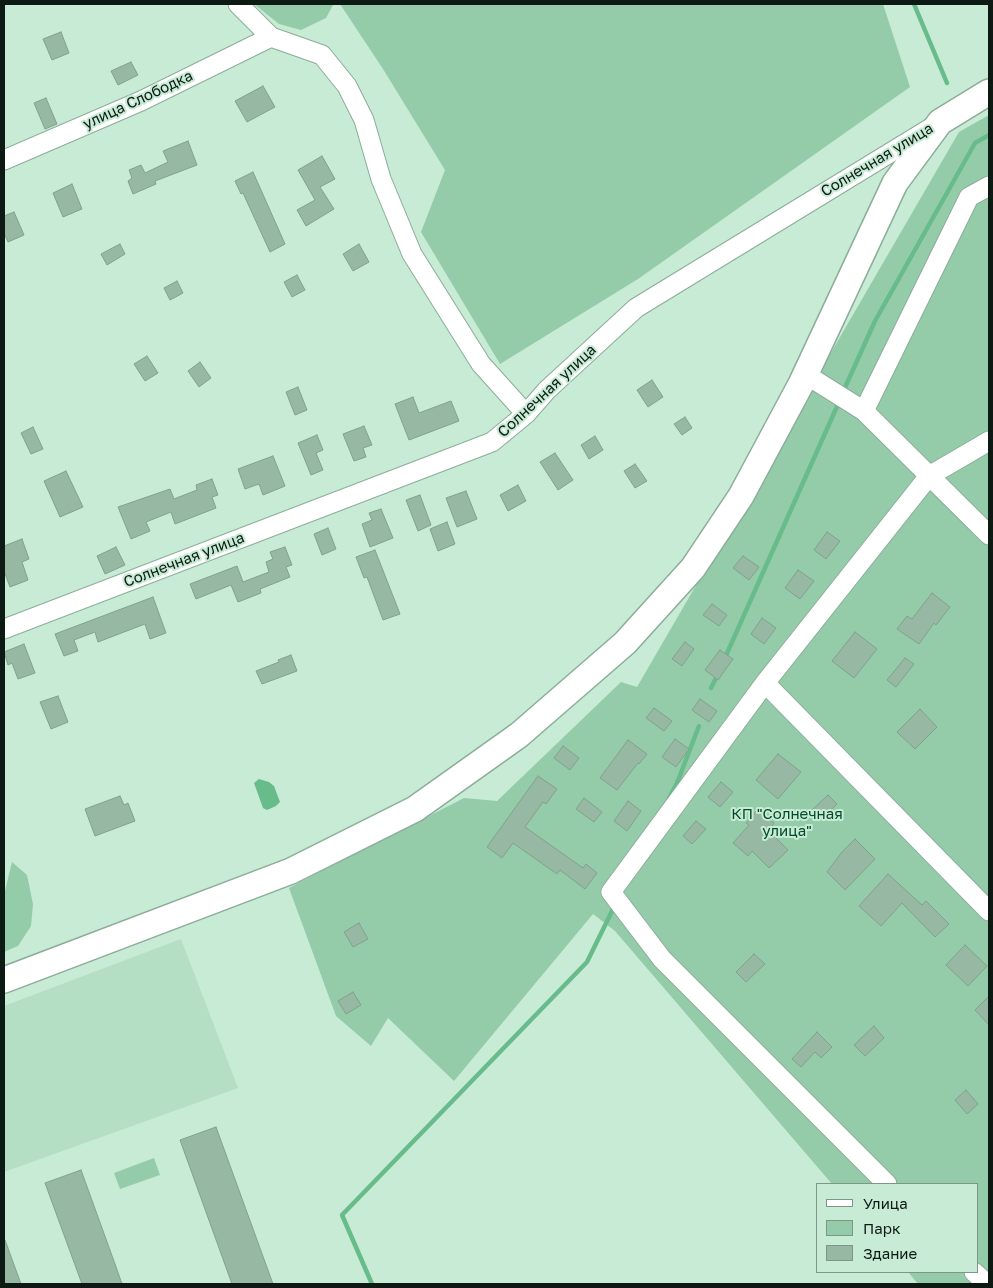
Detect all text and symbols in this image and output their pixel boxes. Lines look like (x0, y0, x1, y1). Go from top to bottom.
street label: улица Слободка (80, 67, 196, 133)
street label: Солнечная улица (818, 119, 936, 201)
street label: Солнечная улица (494, 341, 600, 441)
street label: Солнечная улица (121, 529, 247, 591)
park label: КП "Солнечная улица" (731, 805, 843, 840)
legend (816, 1183, 978, 1273)
text: Улица (863, 1194, 908, 1212)
text: Парк (863, 1219, 901, 1237)
text: Здание (863, 1244, 917, 1262)

